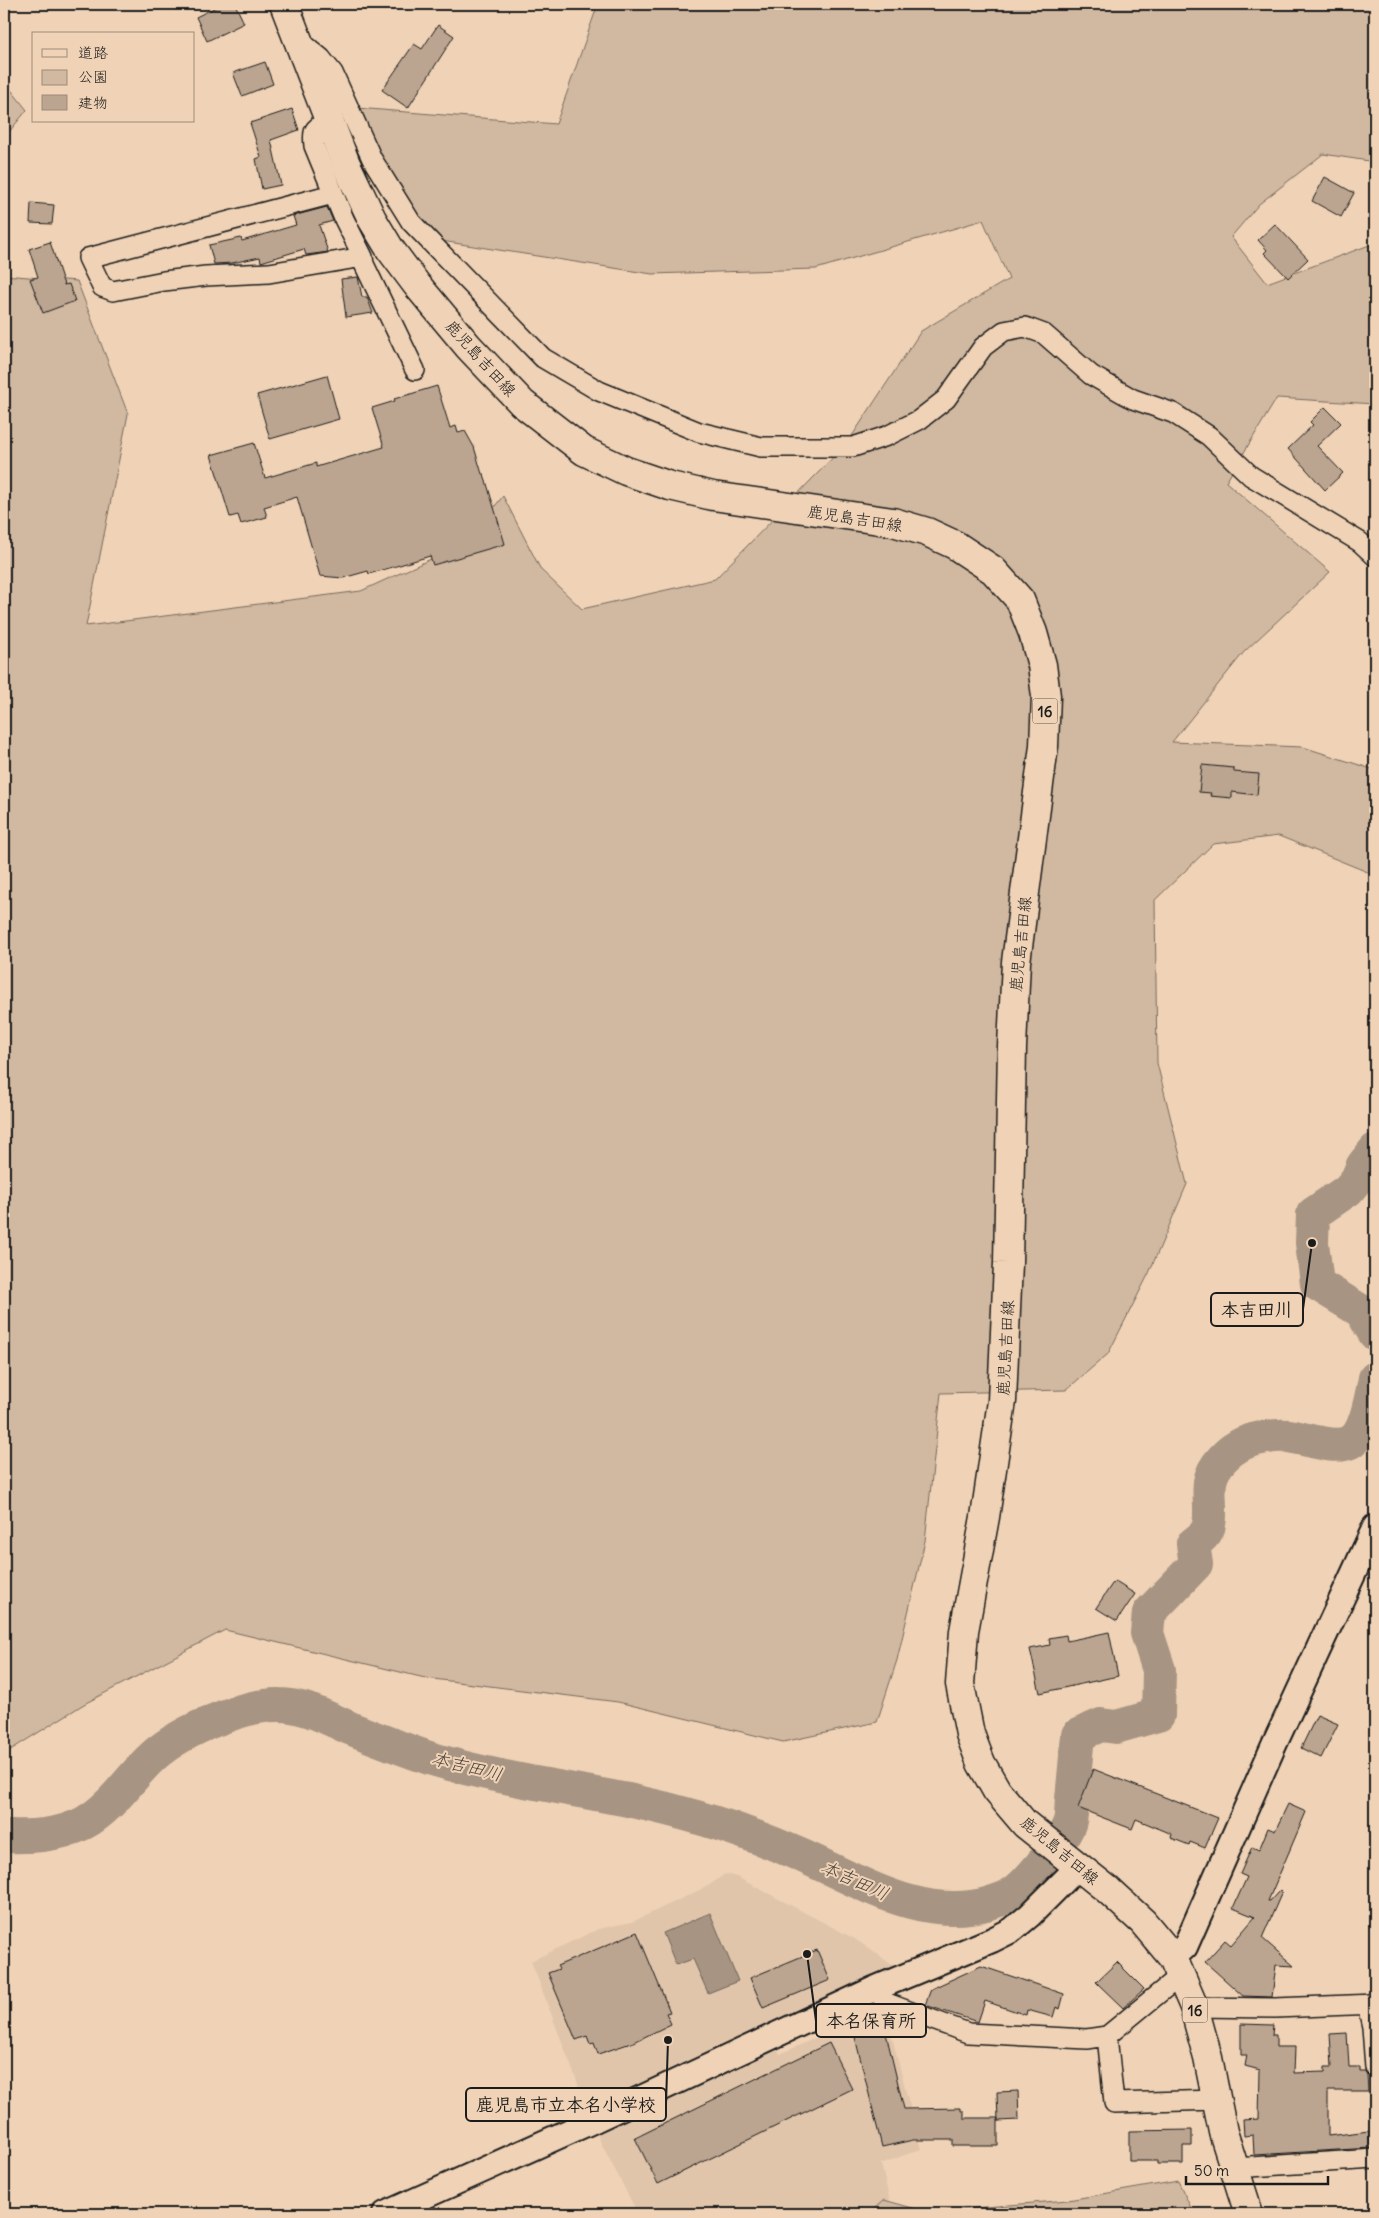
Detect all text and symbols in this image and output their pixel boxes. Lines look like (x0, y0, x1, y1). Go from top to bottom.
legend (32, 32, 195, 122)
text: 道路 (78, 43, 108, 62)
text: 公園 (78, 67, 108, 86)
text: 建物 (78, 93, 108, 112)
street label: 鹿児島吉田線 (441, 316, 521, 400)
street label: 鹿児島吉田線 (806, 501, 904, 535)
road number: 16 (1032, 698, 1058, 724)
street label: 鹿児島吉田線 (1005, 895, 1035, 993)
callout: 本吉田川 (1211, 1293, 1303, 1326)
text: 本吉田川 (1221, 1298, 1293, 1321)
street label: 鹿児島吉田線 (993, 1300, 1017, 1396)
water label: 本吉田川 (429, 1746, 505, 1786)
street label: 鹿児島吉田線 (1017, 1811, 1103, 1889)
water label: 本吉田川 (817, 1855, 893, 1905)
road number: 16 (1182, 1998, 1208, 2022)
callout: 本名保育所 (816, 2004, 926, 2037)
text: 本名保育所 (826, 2009, 916, 2032)
callout: 鹿児島市立本名小学校 (466, 2088, 666, 2121)
text: 鹿児島市立本名小学校 (476, 2093, 656, 2116)
scale bar (1186, 2153, 1329, 2185)
text: 50 m (1194, 2161, 1229, 2180)

